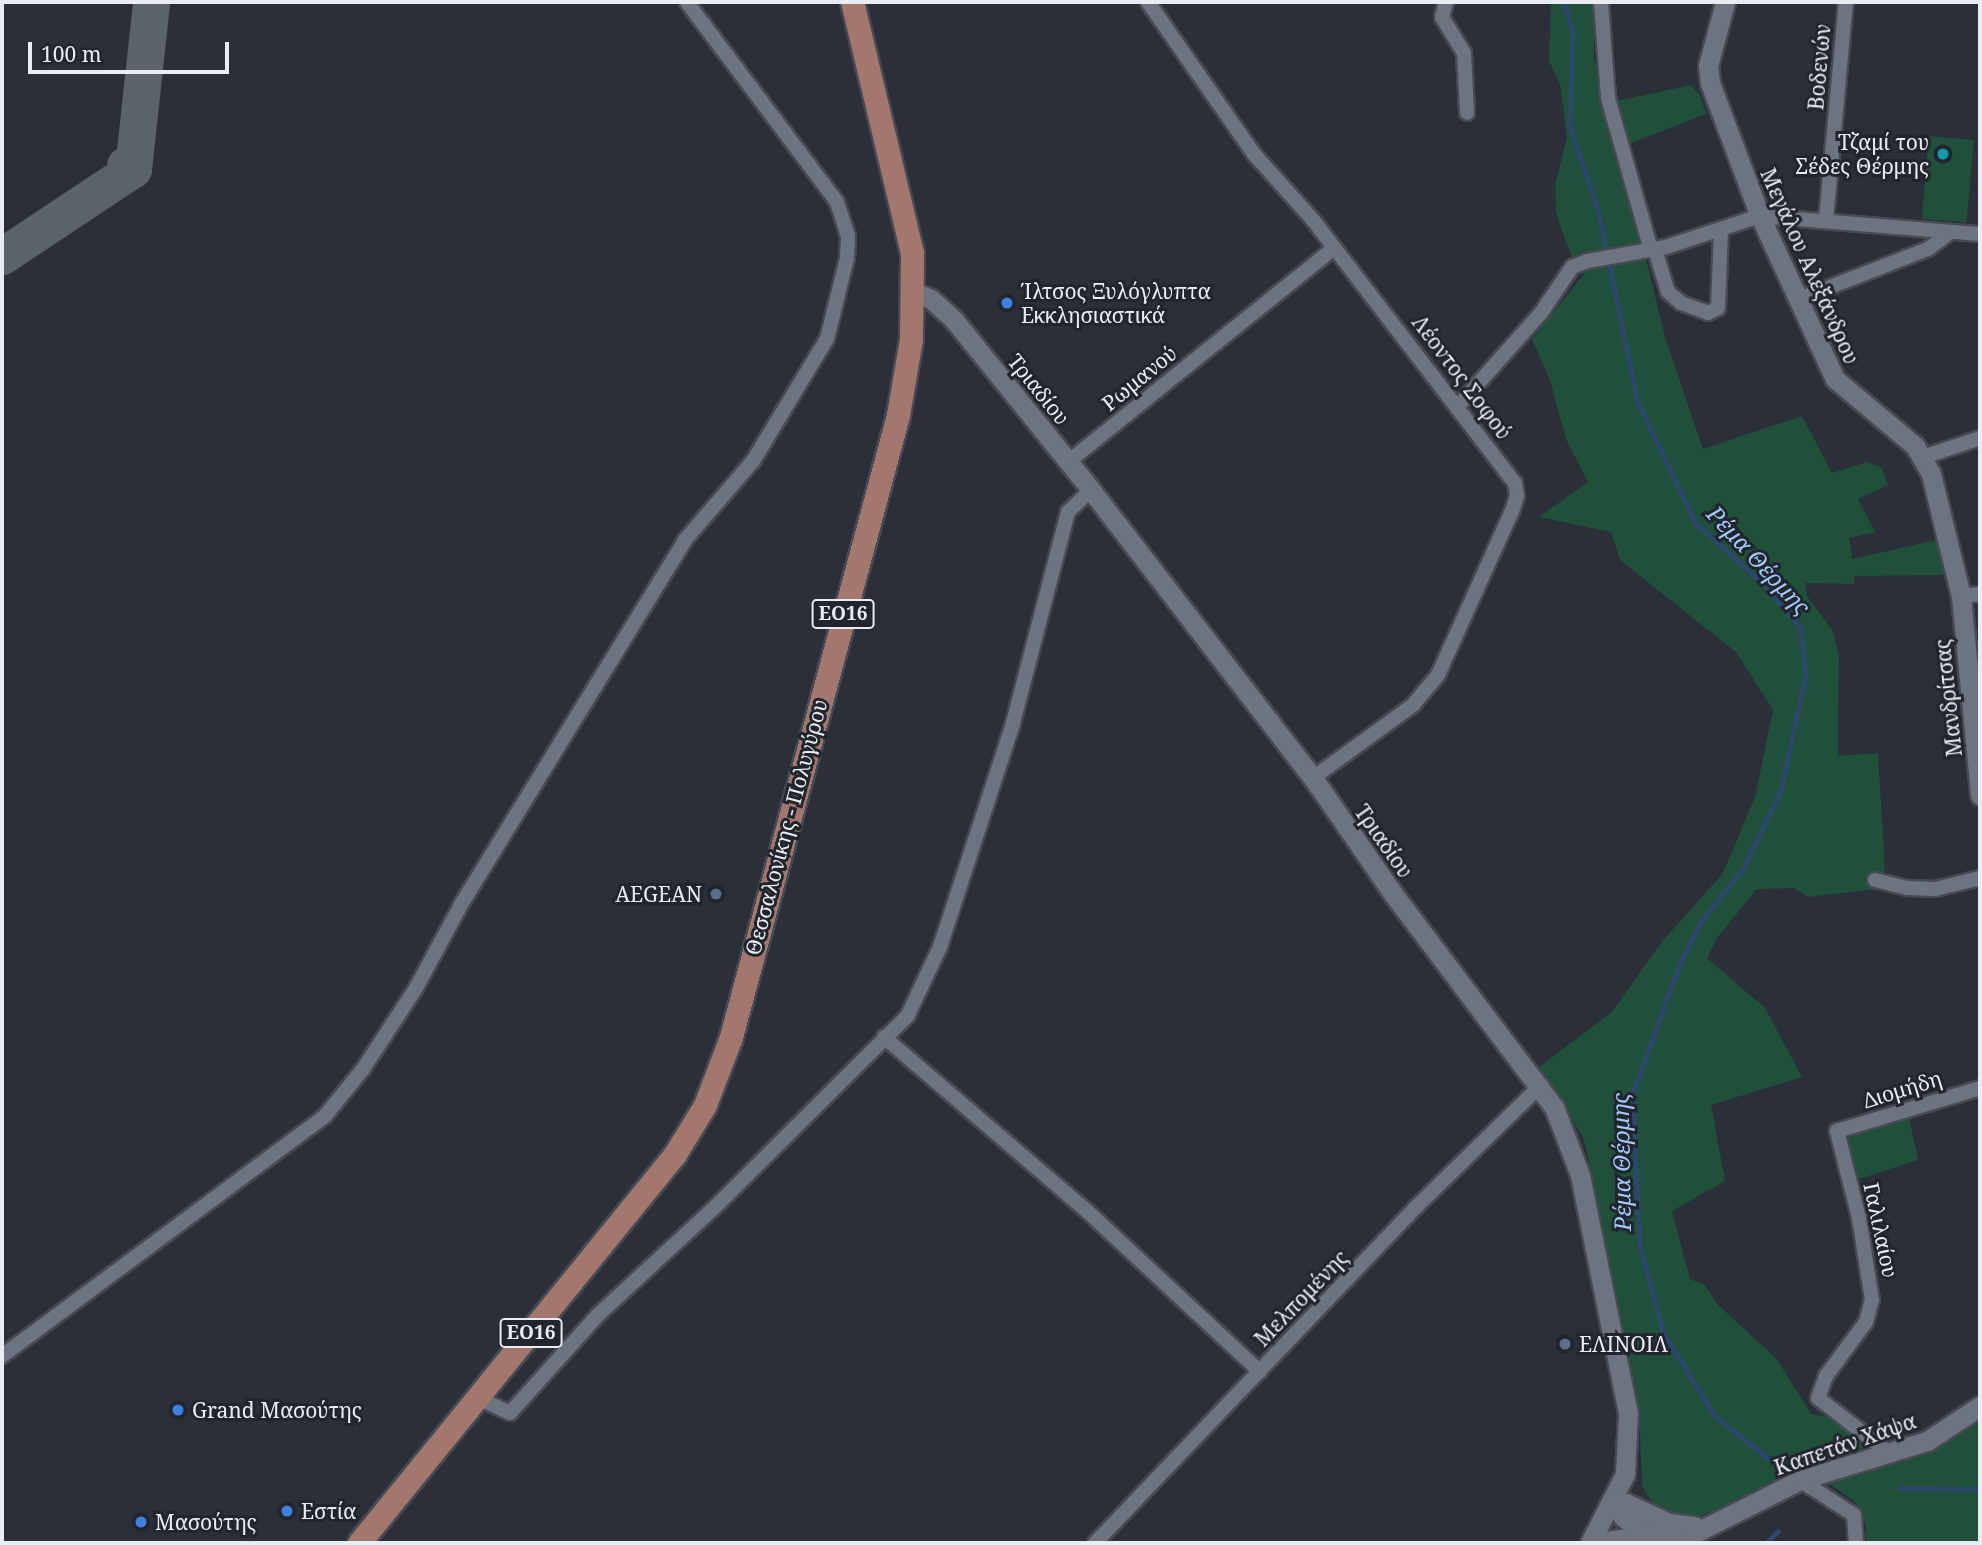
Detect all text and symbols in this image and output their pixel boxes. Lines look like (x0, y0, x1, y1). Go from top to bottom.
street label: Βοδενών (1803, 23, 1835, 111)
scale bar (32, 28, 233, 72)
text: 100 m (41, 40, 102, 68)
place label: Τζαμί του Σέδες Θέρμης (1795, 129, 1929, 179)
marker: Τζαμί του Σέδες Θέρμης (1935, 146, 1951, 162)
street label: Μεγάλου Αλεξάνδρου (1755, 164, 1865, 368)
place label: Ίλτσος Ξυλόγλυπτα Εκκλησιαστικά (1021, 278, 1211, 328)
marker: Ίλτσος Ξυλόγλυπτα Εκκλησιαστικά (999, 295, 1015, 311)
street label: Λέοντος Σοφού (1407, 310, 1517, 444)
street label: Ρωμανού (1097, 340, 1181, 416)
street label: Τριαδίου (1003, 349, 1075, 429)
water label: Ρέμα Θέρμης (1702, 500, 1816, 620)
road number: ΕΟ16 (812, 598, 874, 629)
street label: Μανδρίτσας (1929, 638, 1967, 758)
street label: Θεσσαλονίκης - Πολυγύρου (740, 696, 832, 958)
street label: Τριαδίου (1350, 800, 1418, 882)
place label: AEGEAN (615, 881, 702, 907)
marker: AEGEAN (708, 886, 724, 902)
street label: Διομήδη (1860, 1065, 1944, 1113)
water label: Ρέμα Θέρμης (1606, 1093, 1636, 1231)
street label: Γαλιλαίου (1859, 1180, 1903, 1280)
street label: Μελπομένης (1249, 1245, 1353, 1351)
road number: ΕΟ16 (500, 1317, 562, 1348)
place label: ΕΛΙΝΟΙΛ (1579, 1331, 1668, 1357)
marker: ΕΛΙΝΟΙΛ (1557, 1336, 1573, 1352)
place label: Grand Μασούτης (192, 1397, 362, 1423)
marker: Grand Μασούτης (170, 1402, 186, 1418)
street label: Καπετάν Χάψα (1771, 1408, 1919, 1480)
place label: Εστία (301, 1498, 356, 1524)
marker: Εστία (279, 1503, 295, 1519)
place label: Μασούτης (155, 1509, 257, 1535)
marker: Μασούτης (133, 1514, 149, 1530)

